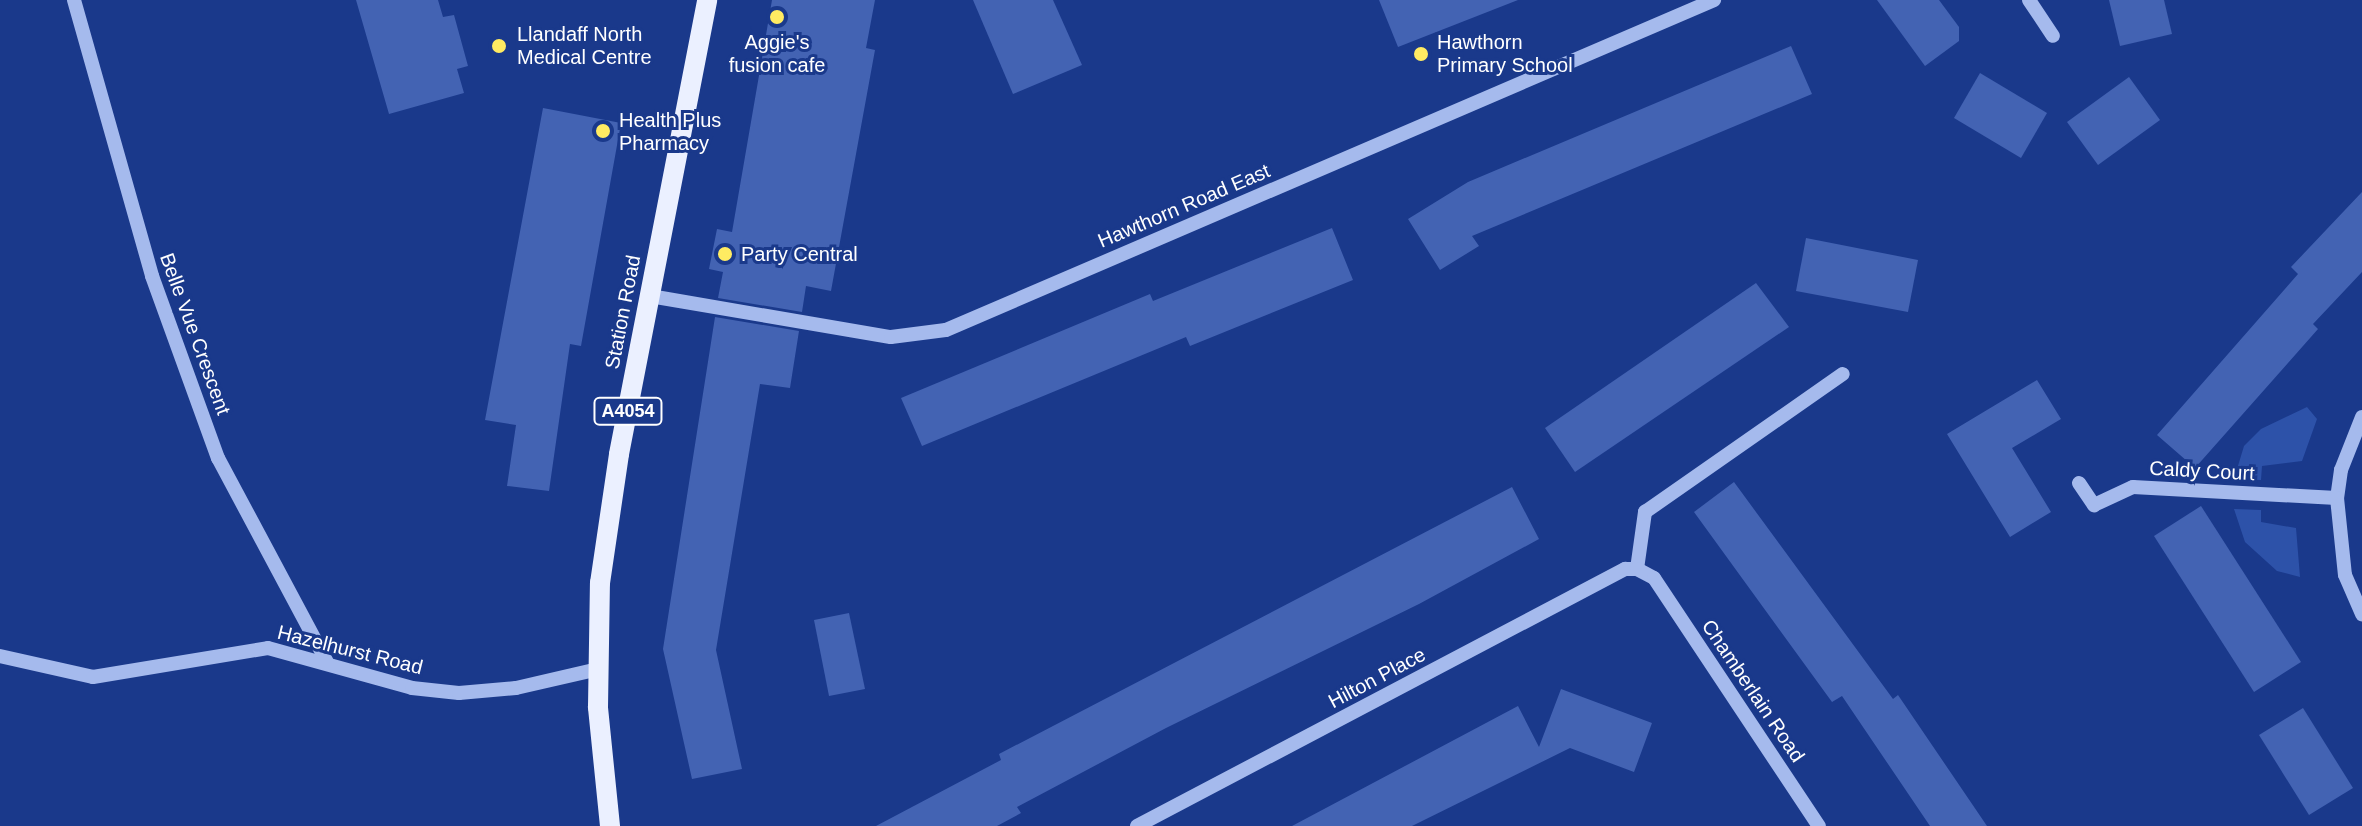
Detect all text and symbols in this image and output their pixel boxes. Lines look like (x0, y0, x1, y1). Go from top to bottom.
marker: Aggie's fusion cafe (768, 8, 786, 26)
place label: Llandaff North Medical Centre (517, 22, 652, 69)
place label: Aggie's fusion cafe (729, 30, 825, 77)
place label: Hawthorn Primary School (1437, 30, 1573, 77)
marker: Llandaff North Medical Centre (488, 35, 510, 57)
marker: Hawthorn Primary School (1412, 45, 1430, 63)
place label: Health Plus Pharmacy (619, 108, 721, 155)
marker: Health Plus Pharmacy (594, 122, 612, 140)
street label: Hawthorn Road East (1094, 159, 1274, 253)
place label: Party Central (741, 242, 858, 266)
marker: Party Central (716, 245, 734, 263)
street label: Belle Vue Crescent (155, 250, 235, 418)
street label: Station Road (600, 253, 646, 371)
road number: A4054 (592, 397, 664, 425)
street label: Caldy Court (2149, 456, 2255, 486)
street label: Chamberlain Road (1696, 615, 1810, 767)
street label: Hazelhurst Road (275, 620, 425, 680)
street label: Hilton Place (1324, 642, 1430, 714)

